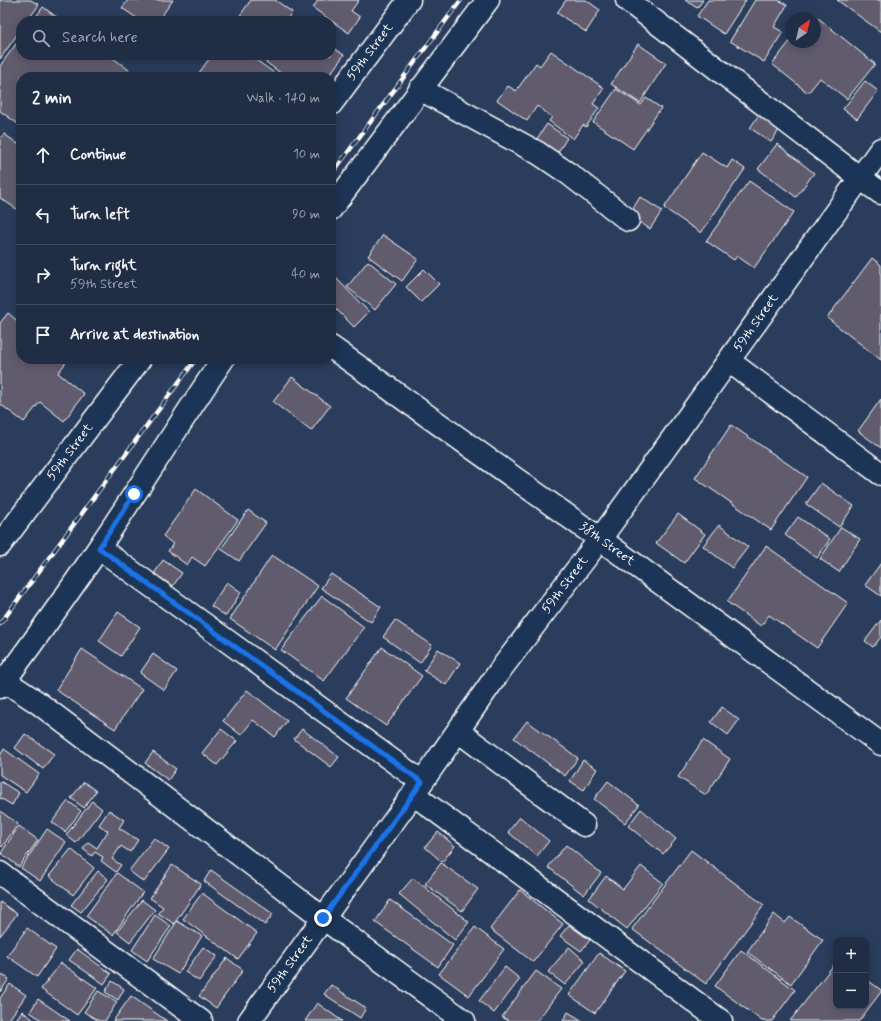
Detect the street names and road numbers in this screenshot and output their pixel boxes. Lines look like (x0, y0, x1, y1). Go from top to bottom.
street label: 59th Street (343, 20, 397, 84)
street label: 59th Street (730, 290, 782, 355)
street label: 59th Street (43, 420, 97, 484)
street label: 38th Street (576, 518, 638, 570)
street label: 59th Street (538, 553, 592, 617)
street label: 59th Street (263, 932, 317, 996)

